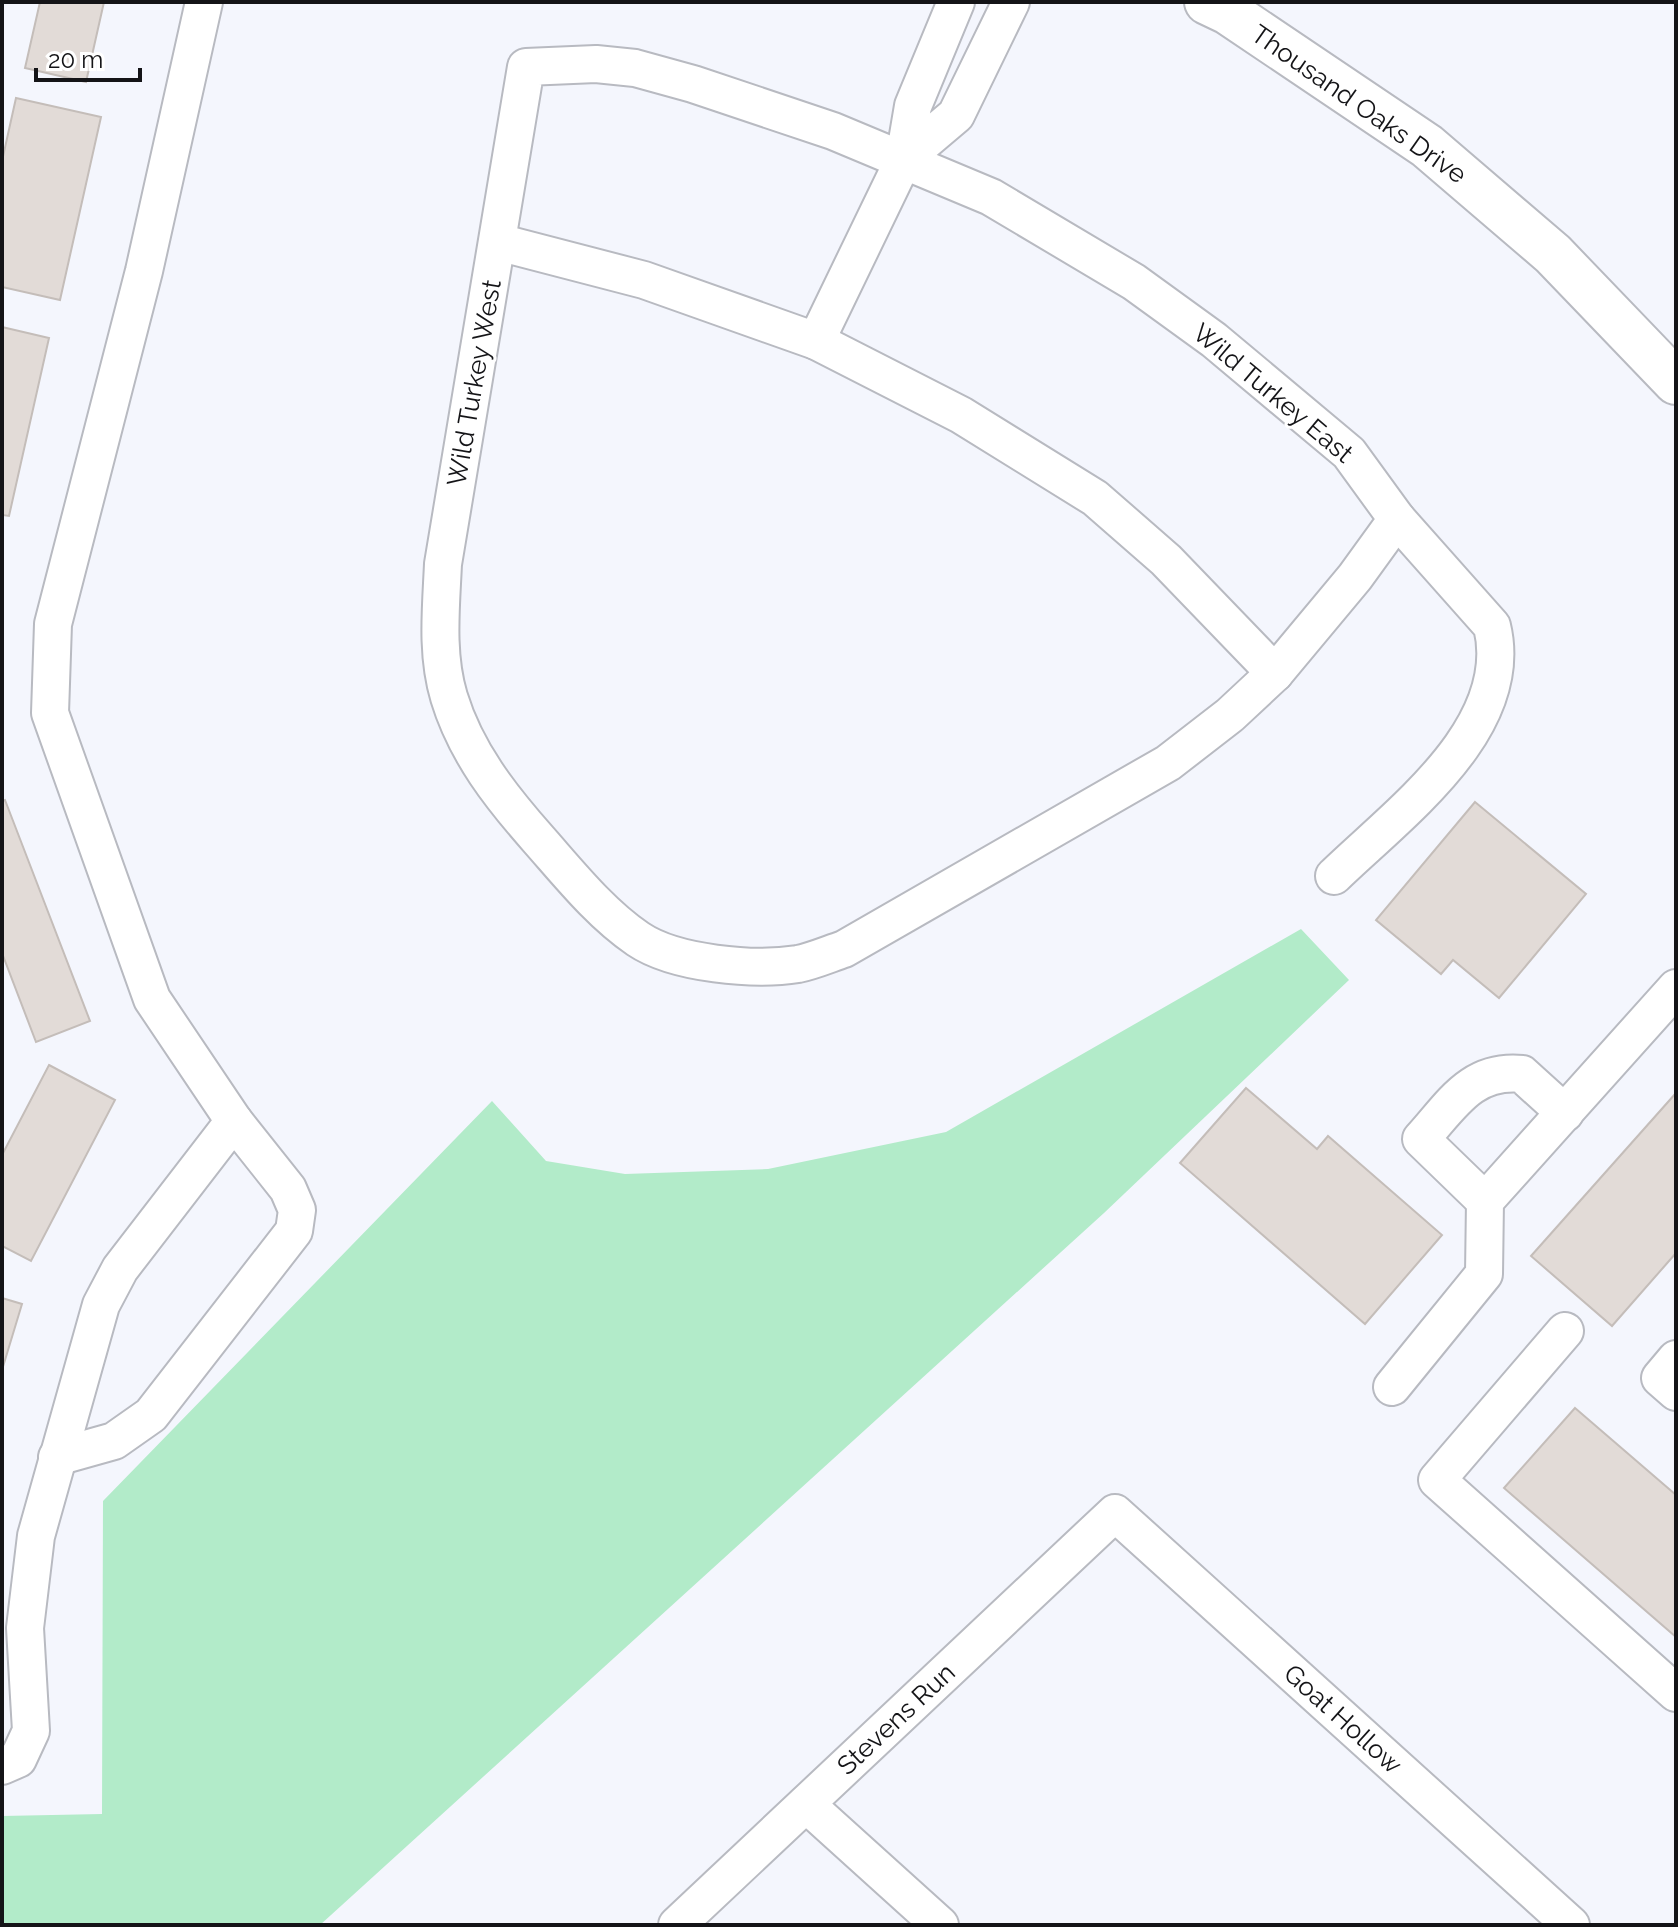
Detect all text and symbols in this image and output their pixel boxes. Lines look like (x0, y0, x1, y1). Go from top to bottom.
street label: Thousand Oaks Drive (1246, 19, 1472, 189)
scale bar (36, 32, 140, 82)
text: 20 m (48, 45, 103, 74)
street label: Wild Turkey West (441, 277, 507, 489)
street label: Wild Turkey East (1187, 317, 1359, 469)
street label: Stevens Run (831, 1657, 961, 1781)
street label: Goat Hollow (1278, 1658, 1408, 1780)

